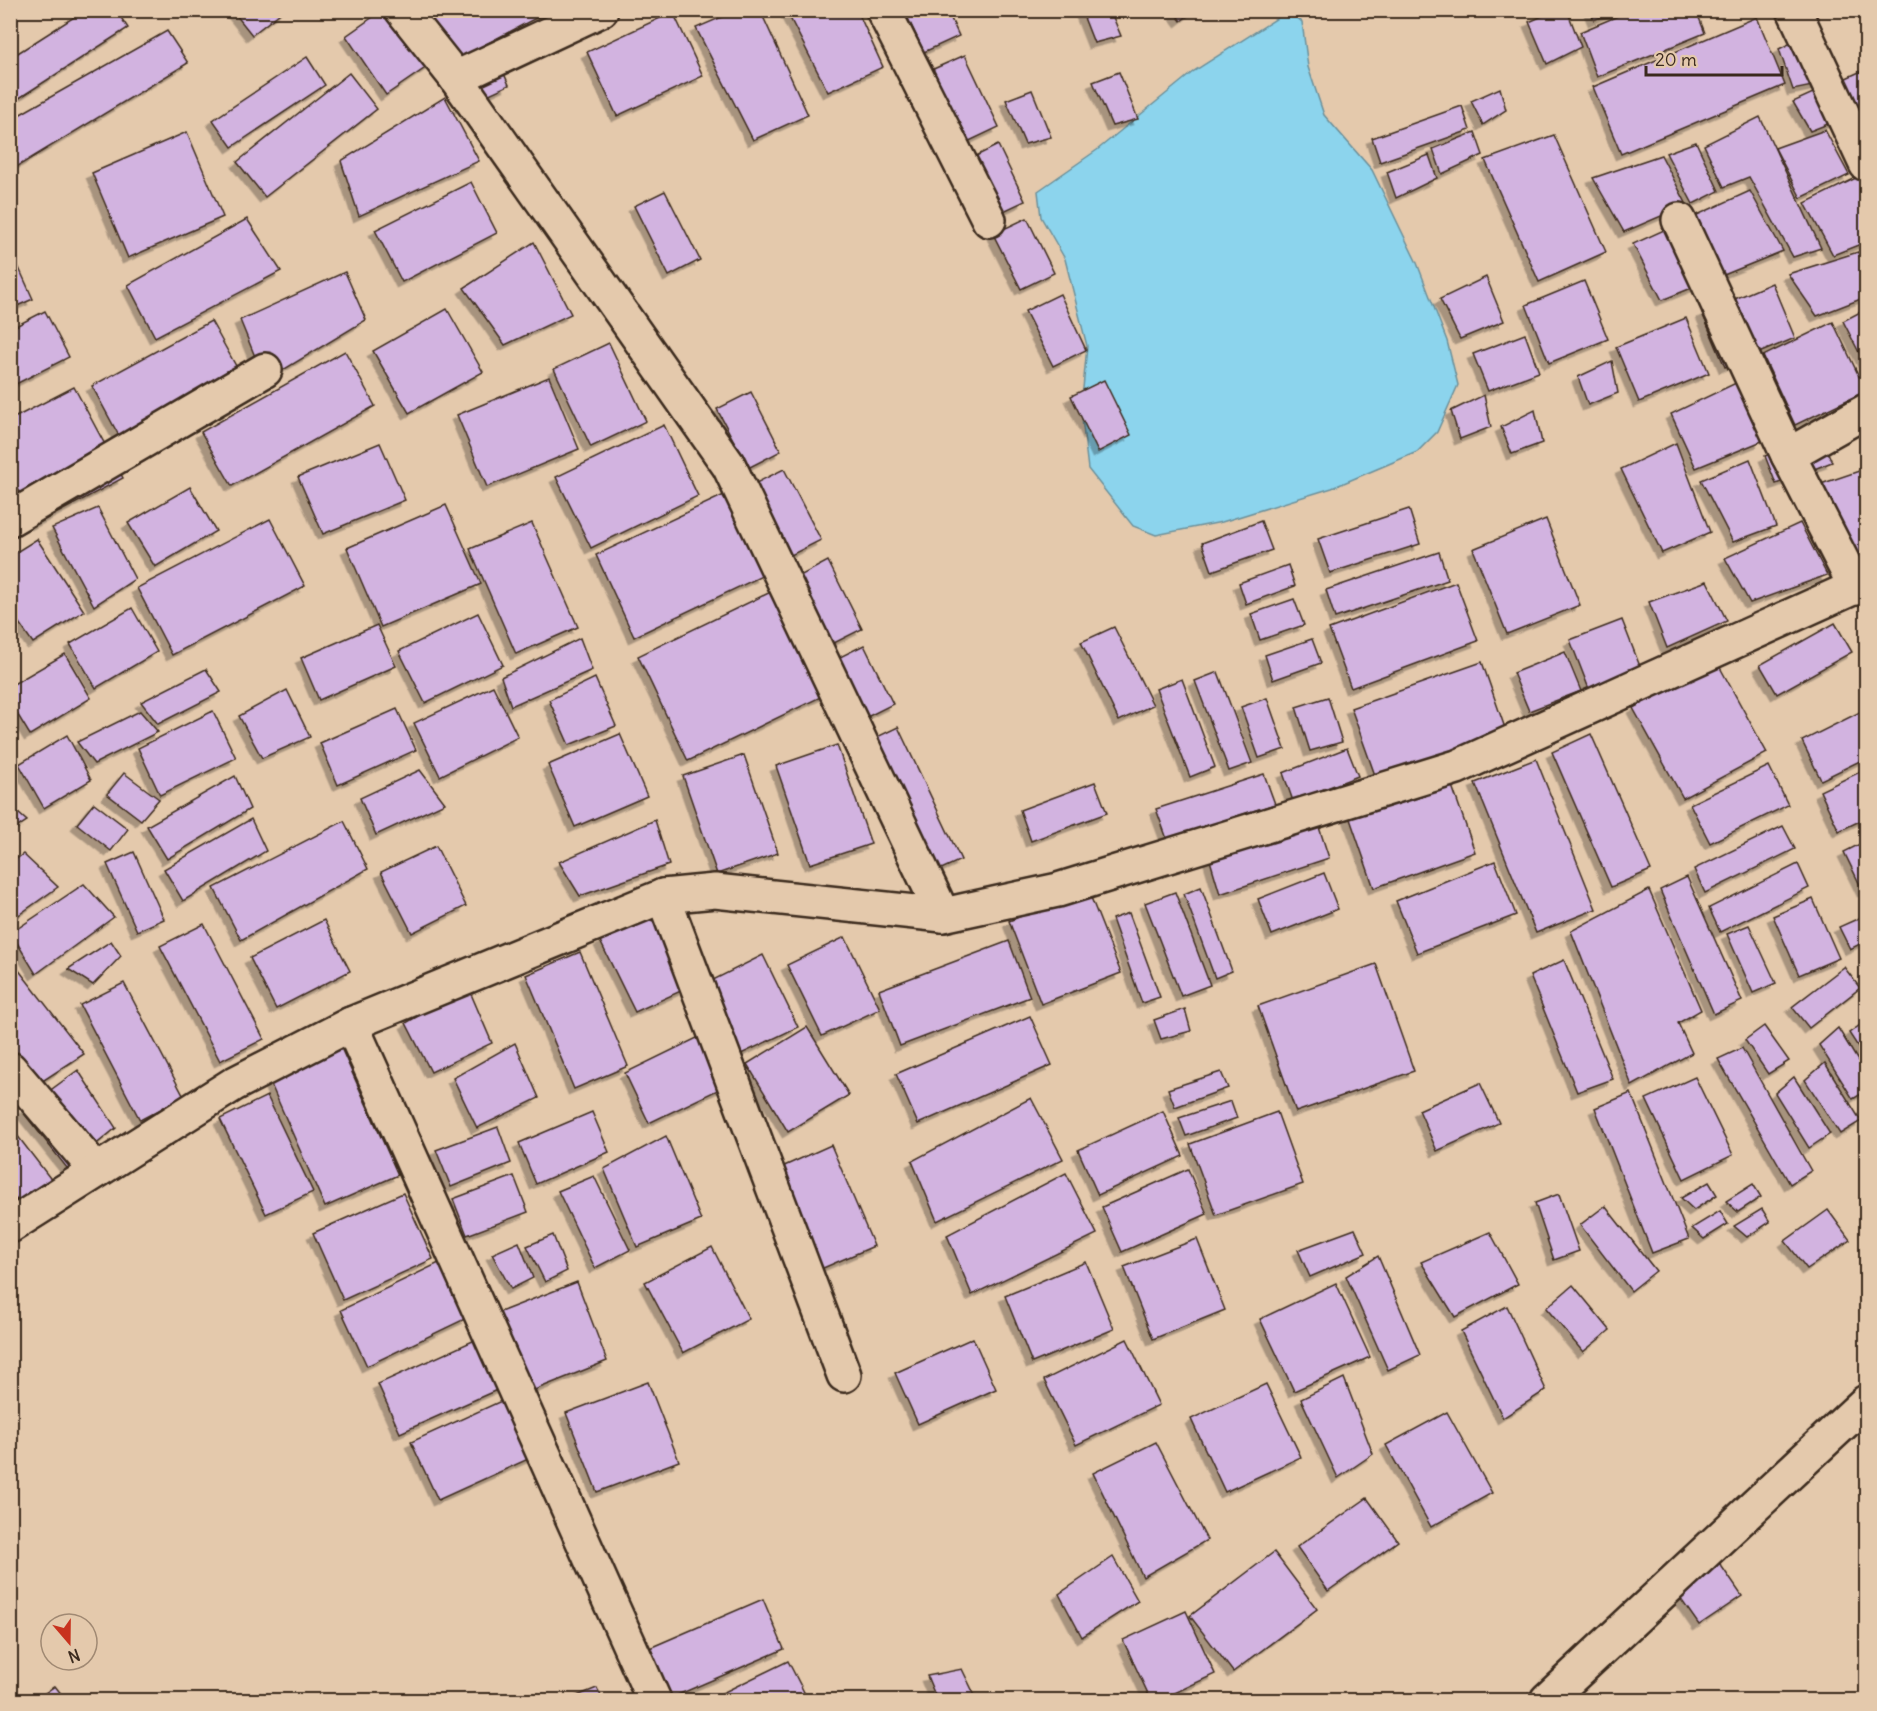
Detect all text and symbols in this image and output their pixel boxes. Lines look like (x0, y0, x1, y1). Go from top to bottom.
scale bar (1646, 39, 1782, 77)
text: 20 m (1655, 48, 1697, 71)
north arrow (39, 1612, 99, 1672)
text: N (66, 1645, 83, 1667)

